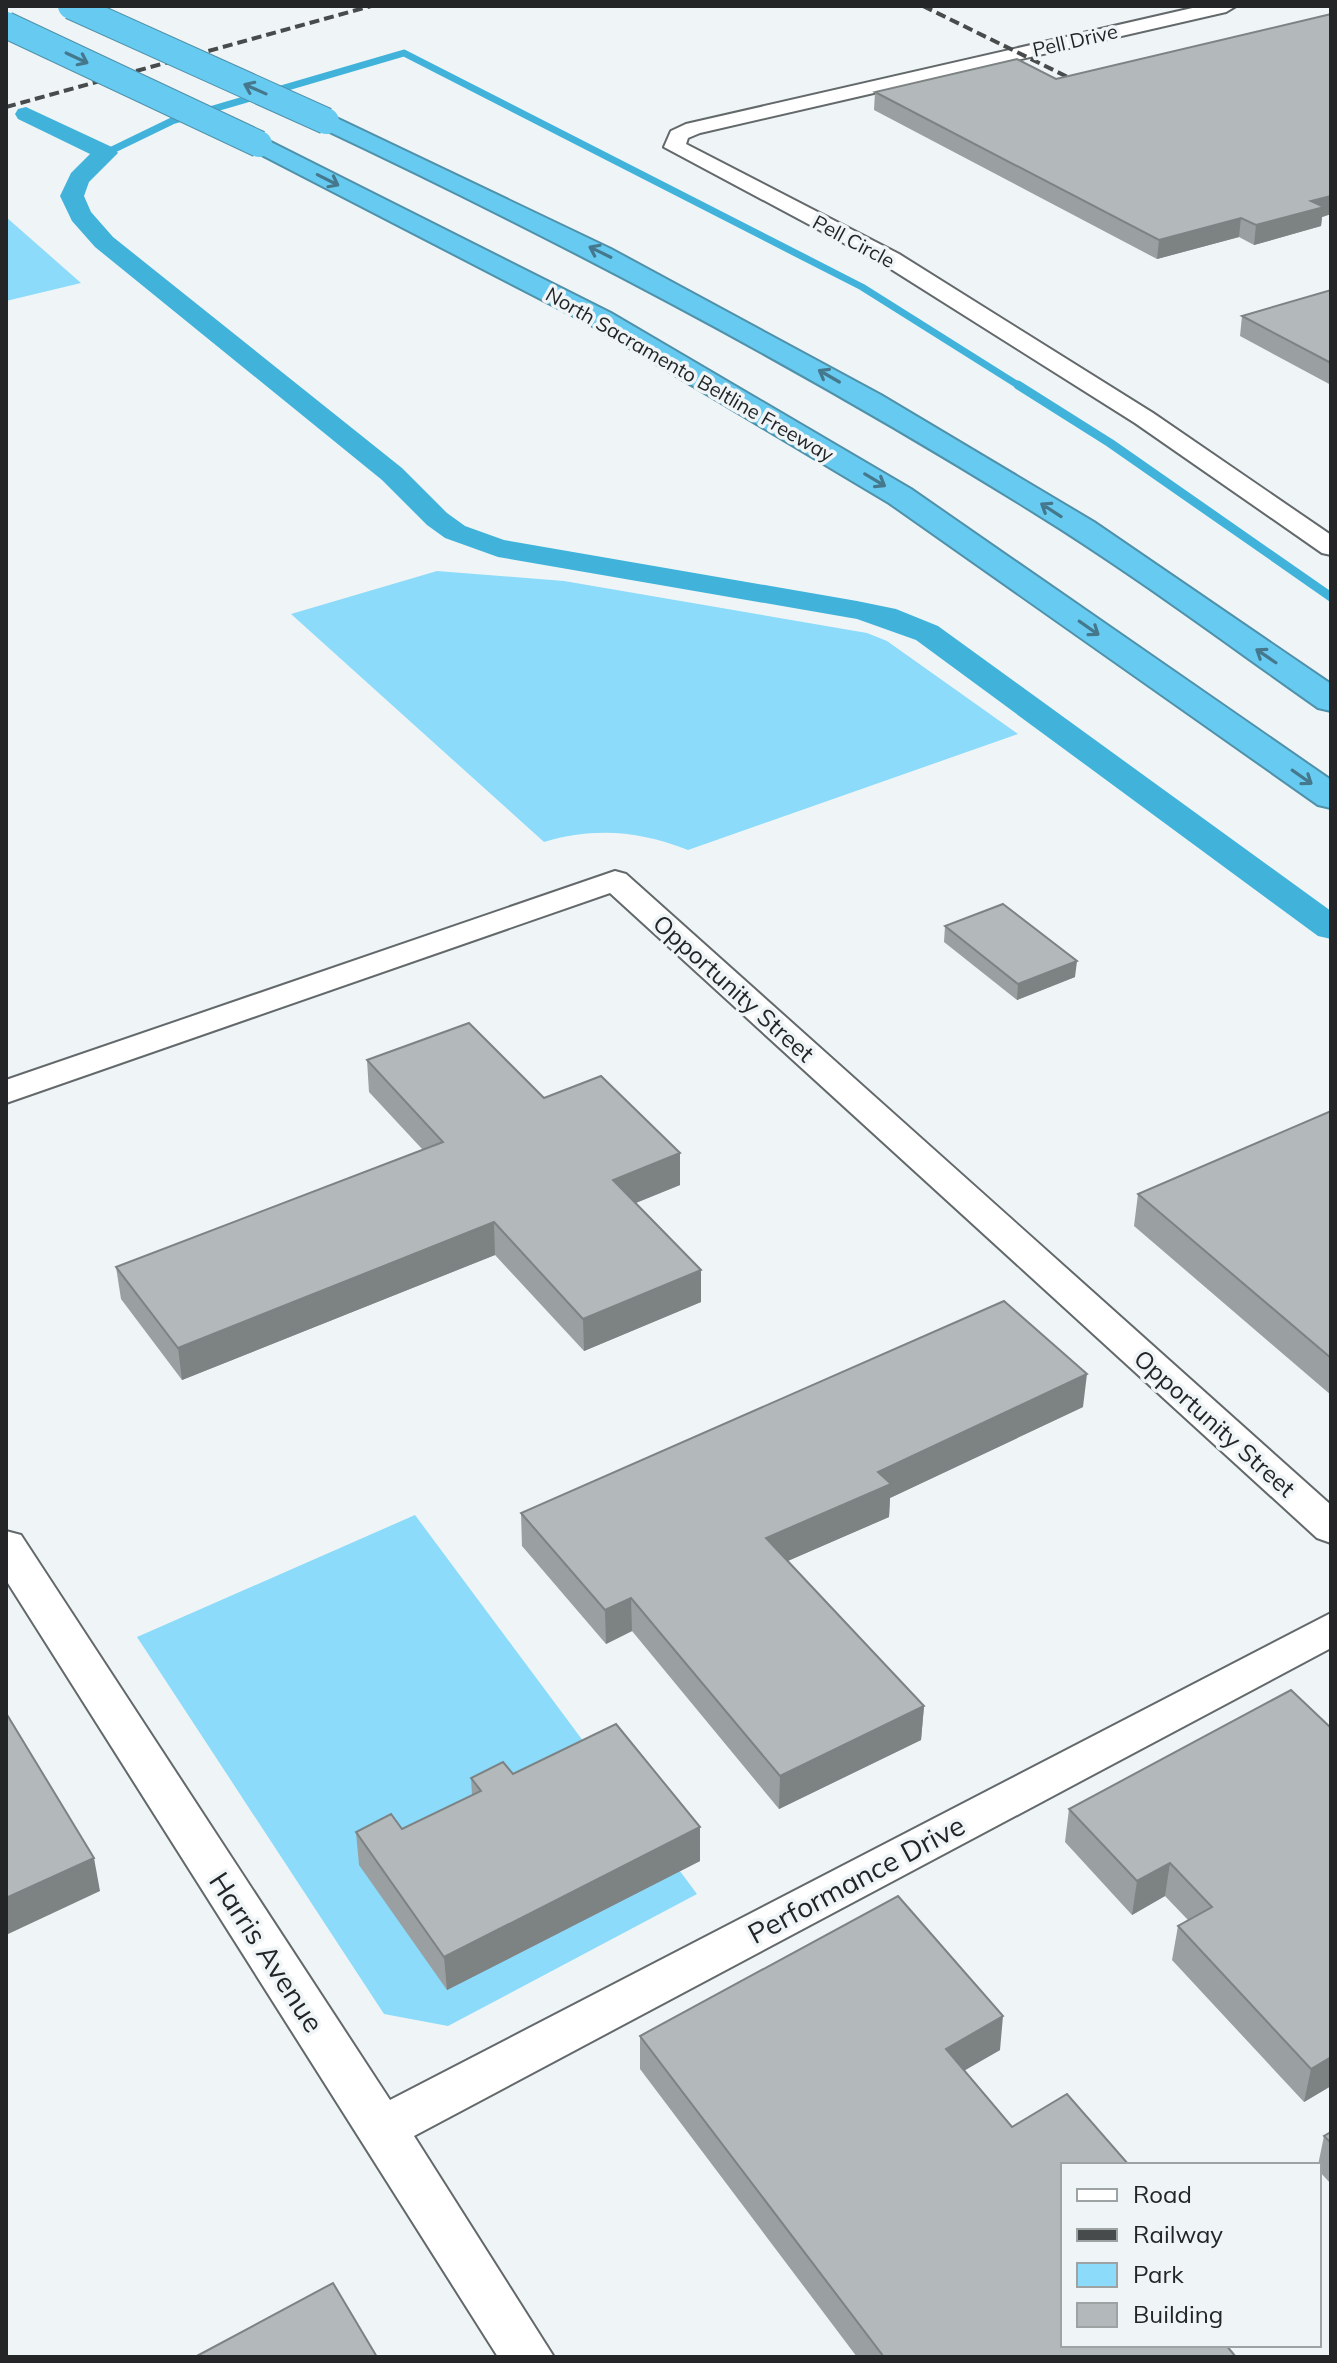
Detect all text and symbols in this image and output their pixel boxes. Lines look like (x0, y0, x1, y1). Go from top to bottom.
street label: Pell Drive (1030, 18, 1120, 62)
one-way arrow (64, 51, 88, 66)
one-way arrow (243, 81, 267, 96)
one-way arrow (316, 172, 340, 188)
street label: Pell Circle (809, 209, 899, 273)
one-way arrow (588, 244, 612, 259)
street label: North Sacramento Beltline Freeway (542, 281, 839, 467)
one-way arrow (817, 368, 841, 383)
one-way arrow (863, 473, 886, 489)
one-way arrow (1041, 501, 1063, 518)
one-way arrow (1077, 620, 1099, 636)
one-way arrow (1256, 648, 1278, 664)
one-way arrow (1290, 769, 1312, 785)
street label: Opportunity Street (647, 908, 821, 1068)
street label: Opportunity Street (1128, 1343, 1302, 1503)
street label: Performance Drive (742, 1807, 970, 1951)
street label: Harris Avenue (202, 1865, 332, 2039)
legend (1061, 2163, 1321, 2347)
text: Road (1133, 2179, 1192, 2209)
text: Railway (1133, 2219, 1223, 2249)
text: Park (1133, 2259, 1184, 2289)
text: Building (1133, 2299, 1223, 2329)

